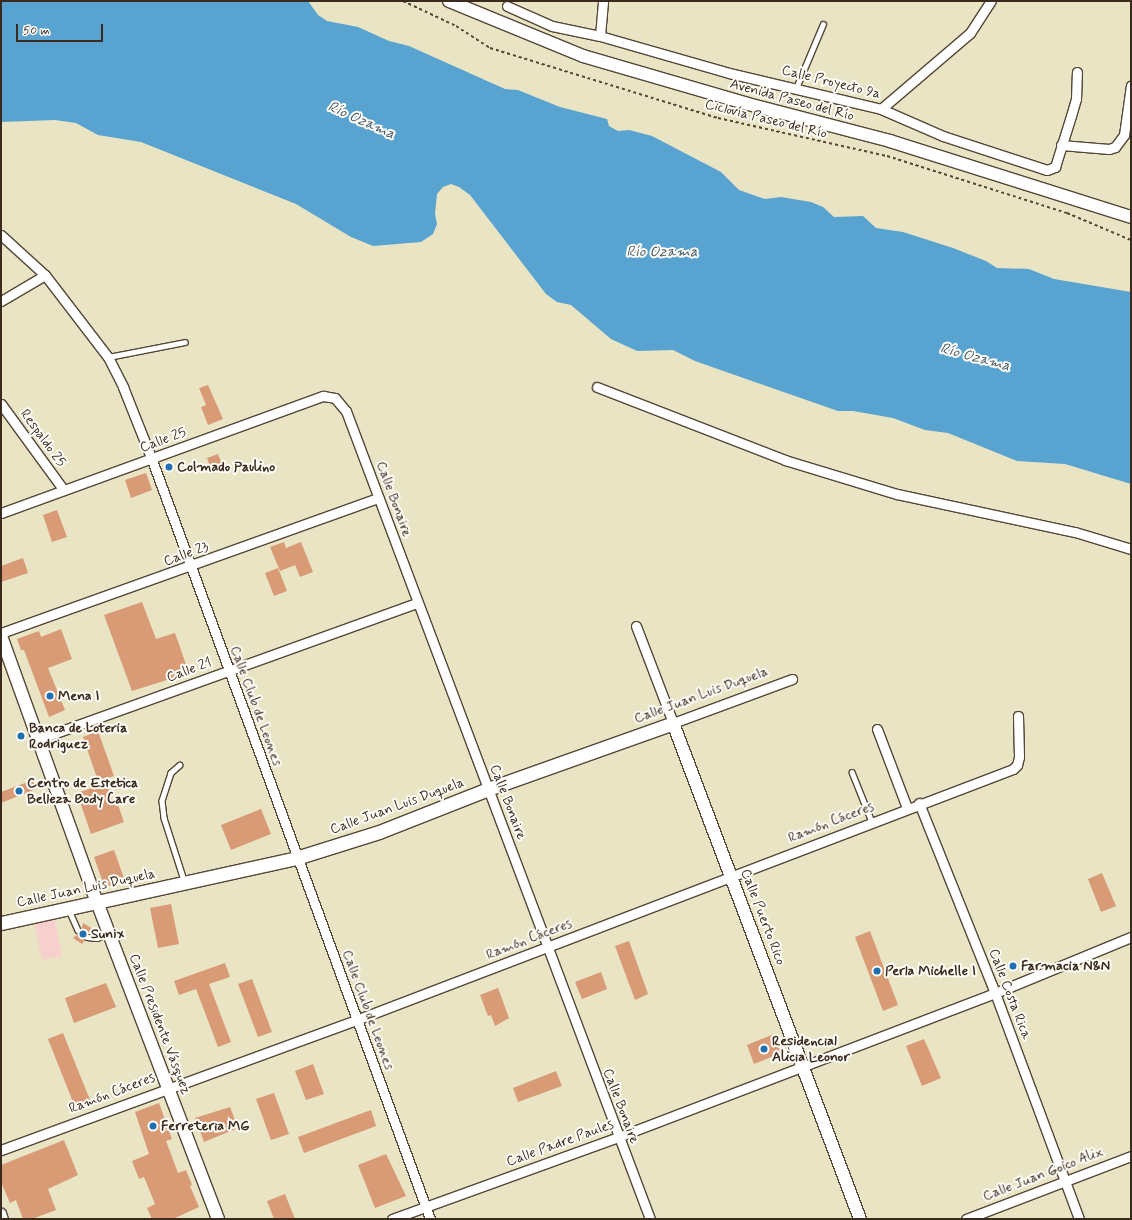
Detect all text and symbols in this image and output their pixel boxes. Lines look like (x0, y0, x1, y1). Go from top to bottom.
scale bar (18, 16, 105, 42)
text: 50 m (23, 23, 50, 39)
street label: Calle Proyecto 9a (780, 62, 882, 102)
street label: Avenida Paseo del Río (729, 76, 855, 124)
street label: Ciclovía Paseo del Río (704, 96, 828, 142)
water label: Río Ozama (325, 98, 397, 144)
water label: Río Ozama (626, 244, 698, 262)
water label: Río Ozama (938, 340, 1012, 376)
street label: Respaldo 25 (16, 406, 70, 470)
street label: Calle 25 (137, 424, 189, 456)
place label: Colmado Paulino (177, 459, 275, 475)
street label: Calle Bonaire (373, 459, 415, 539)
marker: Colmado Paulino (164, 462, 174, 472)
street label: Calle 23 (161, 538, 211, 570)
street label: Calle Club de Leones (227, 645, 285, 767)
street label: Calle 21 (164, 654, 214, 686)
street label: Calle Juan Luis Duquela (632, 663, 770, 727)
place label: Mena I (58, 688, 103, 704)
marker: Mena I (45, 691, 55, 701)
place label: Banca de Loteria Rodriguez (29, 720, 129, 752)
marker: Banca de Loteria Rodriguez (16, 731, 26, 741)
street label: Calle Bonaire (486, 762, 530, 842)
street label: Calle Juan Luis Duquela (328, 774, 466, 838)
place label: Centro de Estetica Belleza Body Care (27, 775, 136, 808)
marker: Centro de Estetica Belleza Body Care (14, 786, 24, 796)
street label: Ramón Cáceres (785, 798, 877, 846)
street label: Calle Juan Luis Duquela (16, 865, 156, 911)
street label: Calle Puerto Rico (737, 868, 789, 966)
street label: Ramón Cáceres (483, 915, 575, 963)
place label: Sunix (91, 926, 124, 942)
marker: Sunix (78, 929, 88, 939)
street label: Calle Costa Rica (985, 947, 1035, 1041)
street label: Calle Club de Leones (339, 949, 397, 1071)
street label: Calle Presidente Vásquez (125, 951, 195, 1097)
place label: Farmacia N&N (1021, 958, 1110, 974)
marker: Farmacia N&N (1008, 961, 1018, 971)
place label: Perla Michelle I (885, 963, 979, 979)
marker: Perla Michelle I (872, 966, 882, 976)
place label: Residencial Alicia Leonor (772, 1033, 849, 1066)
marker: Residencial Alicia Leonor (759, 1044, 769, 1054)
street label: Calle Bonaire (599, 1066, 643, 1146)
street label: Ramón Cáceres (66, 1069, 158, 1117)
street label: Calle Padre Paules (506, 1117, 614, 1169)
place label: Ferreteria MG (161, 1118, 250, 1134)
marker: Ferreteria MG (148, 1121, 158, 1131)
street label: Calle Juan Goico Alix (981, 1144, 1105, 1204)

